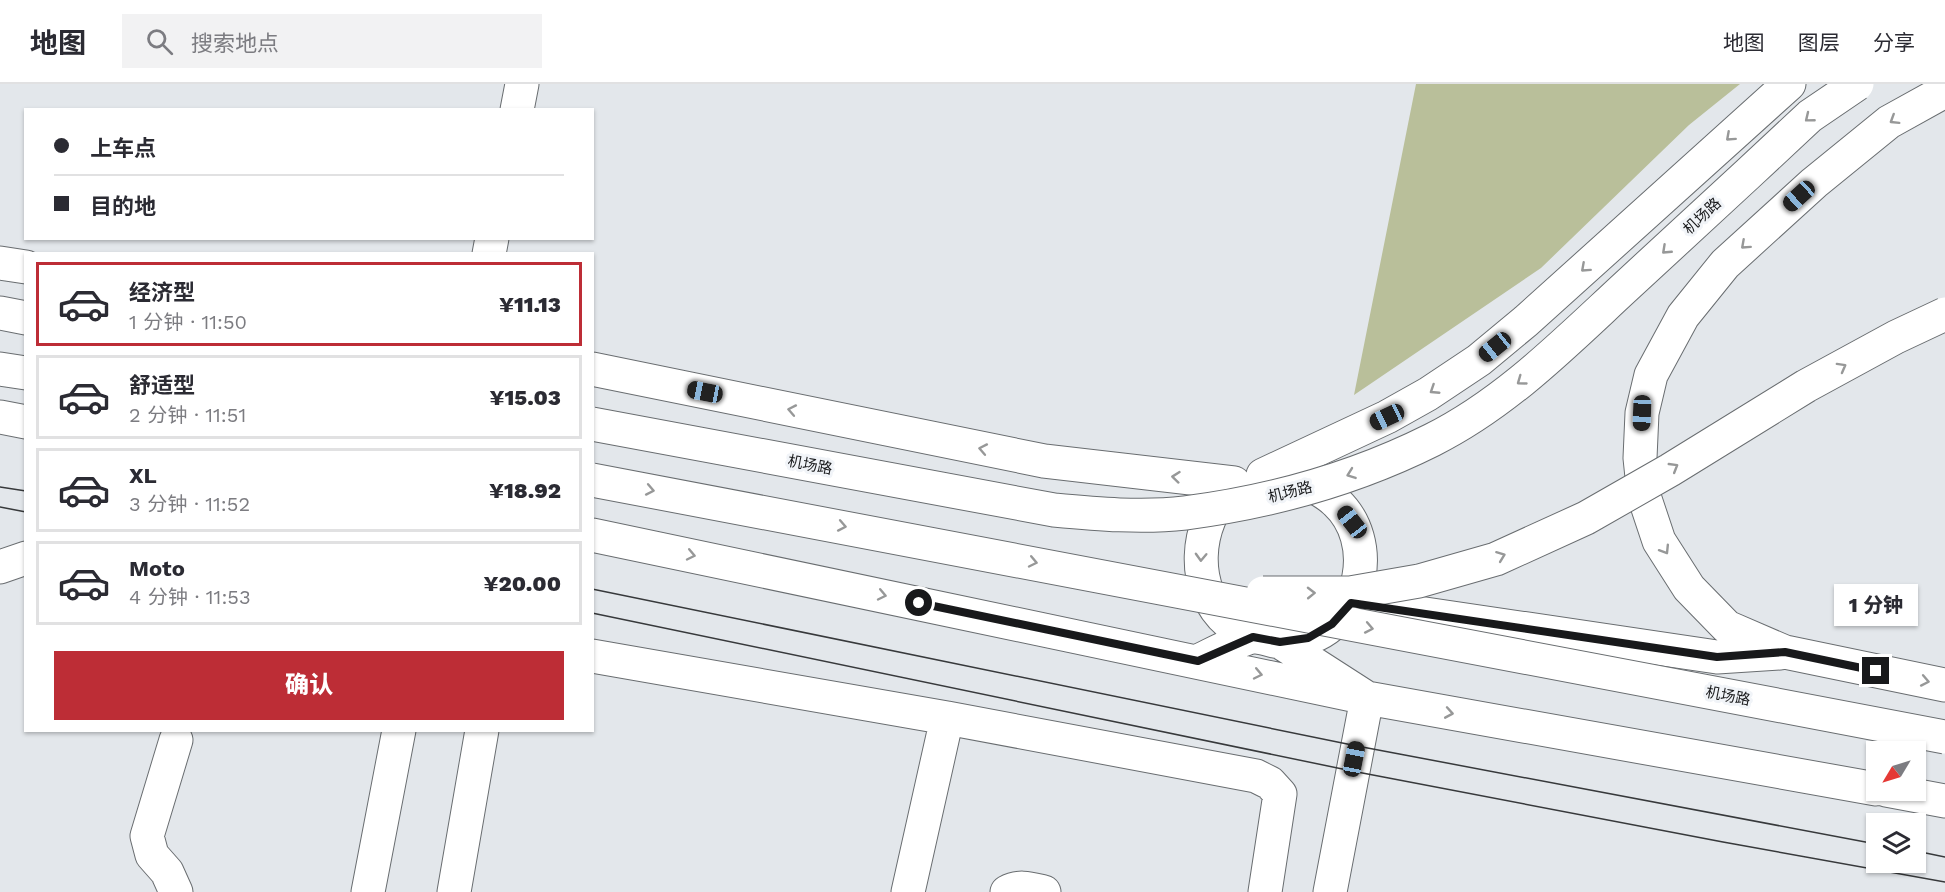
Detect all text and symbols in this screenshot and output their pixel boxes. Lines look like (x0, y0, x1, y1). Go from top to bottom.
search box (122, 14, 542, 68)
icon: search (143, 25, 176, 58)
text: 地图 (30, 27, 86, 60)
text: 地图 (1723, 30, 1765, 55)
text: 图层 (1798, 30, 1840, 55)
text: 分享 (1873, 30, 1915, 55)
text: 搜索地点 (191, 31, 279, 56)
one-way arrow (1805, 110, 1816, 121)
one-way arrow (1890, 112, 1900, 124)
one-way arrow (1726, 130, 1737, 141)
text: 上车点 (90, 136, 156, 161)
car (1780, 177, 1818, 215)
text: 目的地 (90, 194, 156, 219)
street label: 机场路 (1679, 194, 1725, 238)
one-way arrow (1741, 238, 1752, 249)
one-way arrow (1662, 243, 1672, 254)
one-way arrow (1582, 261, 1592, 272)
icon: car (57, 277, 111, 331)
text: 经济型 (129, 280, 195, 305)
text: ¥11.13 (499, 292, 561, 317)
text: 1 分钟 · 11:50 (129, 310, 247, 334)
car (1475, 329, 1515, 365)
one-way arrow (1836, 363, 1846, 374)
icon: car (57, 370, 111, 424)
text: 舒适型 (129, 373, 195, 398)
one-way arrow (1517, 374, 1528, 385)
car (686, 380, 724, 404)
one-way arrow (1430, 383, 1441, 394)
text: ¥15.03 (489, 385, 561, 410)
car (1632, 395, 1652, 431)
car (1367, 401, 1407, 433)
text: 2 分钟 · 11:51 (129, 403, 246, 427)
one-way arrow (787, 404, 797, 417)
one-way arrow (978, 443, 988, 456)
street label: 机场路 (786, 452, 834, 478)
icon: car (57, 463, 111, 517)
text: XL (129, 463, 157, 488)
one-way arrow (1668, 463, 1678, 474)
one-way arrow (1346, 466, 1357, 479)
one-way arrow (1171, 471, 1181, 484)
text: ¥18.92 (489, 478, 561, 503)
street label: 机场路 (1266, 478, 1314, 506)
one-way arrow (645, 483, 655, 496)
text: 3 分钟 · 11:52 (129, 492, 250, 516)
car (1334, 502, 1370, 542)
one-way arrow (836, 519, 846, 532)
one-way arrow (1657, 544, 1669, 554)
one-way arrow (686, 548, 696, 561)
one-way arrow (1495, 551, 1506, 563)
one-way arrow (1195, 553, 1208, 562)
one-way arrow (1028, 555, 1038, 568)
icon: car (57, 556, 111, 610)
text: Moto (129, 556, 185, 581)
text: ¥20.00 (483, 571, 561, 596)
callout: 1 分钟 (1834, 584, 1918, 626)
text: 4 分钟 · 11:53 (129, 585, 251, 609)
one-way arrow (1307, 587, 1316, 599)
one-way arrow (877, 588, 887, 601)
route start (905, 589, 932, 616)
text: 1 分钟 (1849, 593, 1903, 617)
one-way arrow (1364, 621, 1374, 634)
button: 确认 (54, 651, 564, 720)
route end (1862, 657, 1889, 684)
one-way arrow (1252, 667, 1262, 680)
one-way arrow (1920, 673, 1930, 686)
street label: 机场路 (1704, 683, 1752, 709)
one-way arrow (1444, 706, 1453, 718)
car (1342, 740, 1366, 778)
north arrow (1866, 741, 1926, 801)
map controls (1866, 741, 1926, 873)
button: layers (1866, 813, 1926, 873)

